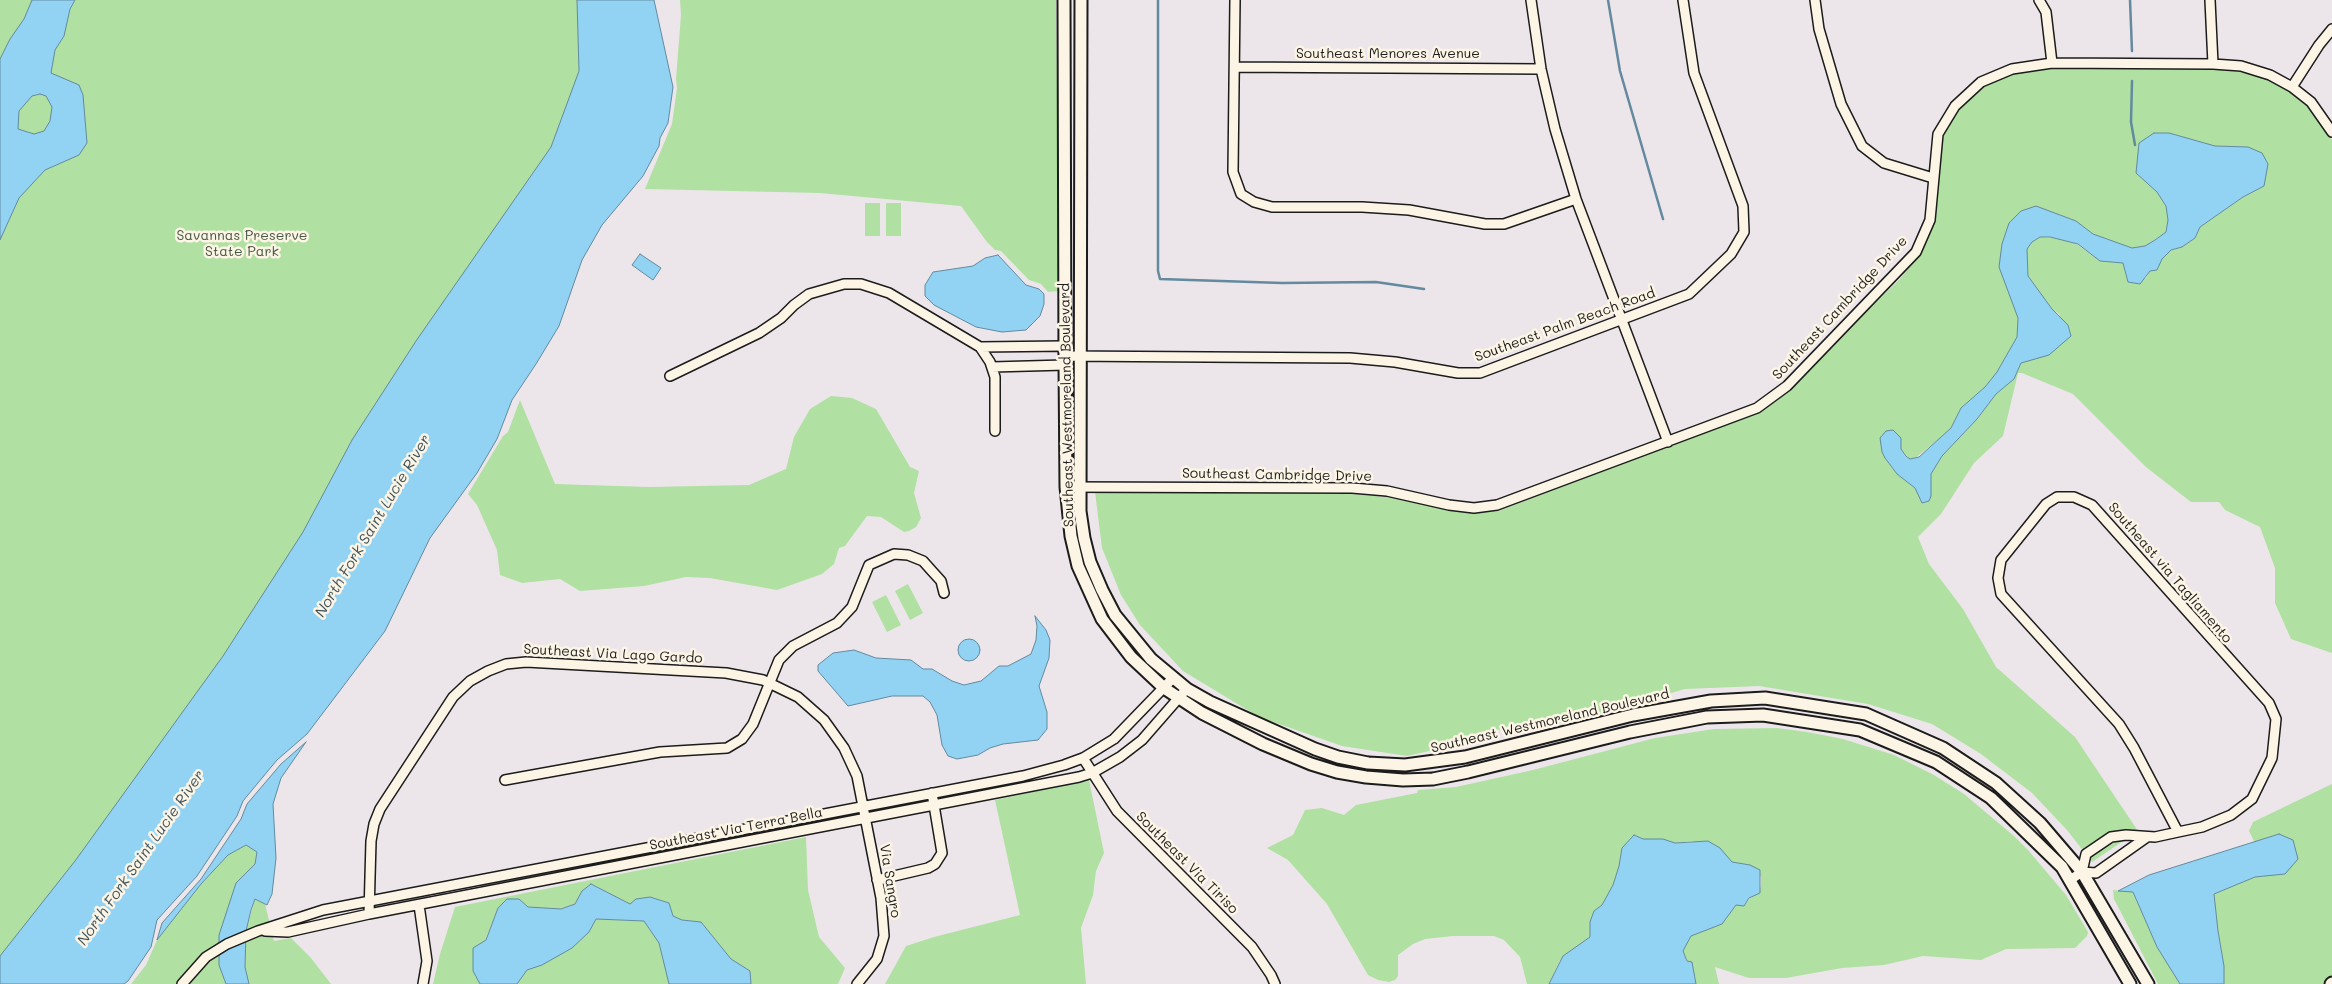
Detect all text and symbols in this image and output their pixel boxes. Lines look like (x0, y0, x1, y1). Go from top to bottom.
street label: Southeast Menores Avenue (1296, 46, 1480, 62)
park label: Savannas Preserve State Park (176, 228, 308, 260)
street label: Southeast Cambridge Drive (1769, 233, 1911, 383)
street label: Southeast Westmoreland Boulevard (1056, 283, 1078, 527)
street label: Southeast Palm Beach Road (1473, 284, 1657, 366)
water label: North Fork Saint Lucie River (311, 432, 435, 620)
street label: Southeast Cambridge Drive (1182, 465, 1372, 485)
street label: Southeast via Tagliamento (2104, 499, 2236, 647)
street label: Southeast Via Lago Gardo (523, 641, 703, 667)
street label: Southeast Westmoreland Boulevard (1429, 685, 1671, 757)
water label: North Fork Saint Lucie River (74, 767, 208, 949)
street label: Southeast Via Terra Bella (648, 804, 824, 854)
street label: Southeast Via Tiriso (1132, 808, 1242, 918)
street label: Via Sangro (876, 843, 904, 919)

